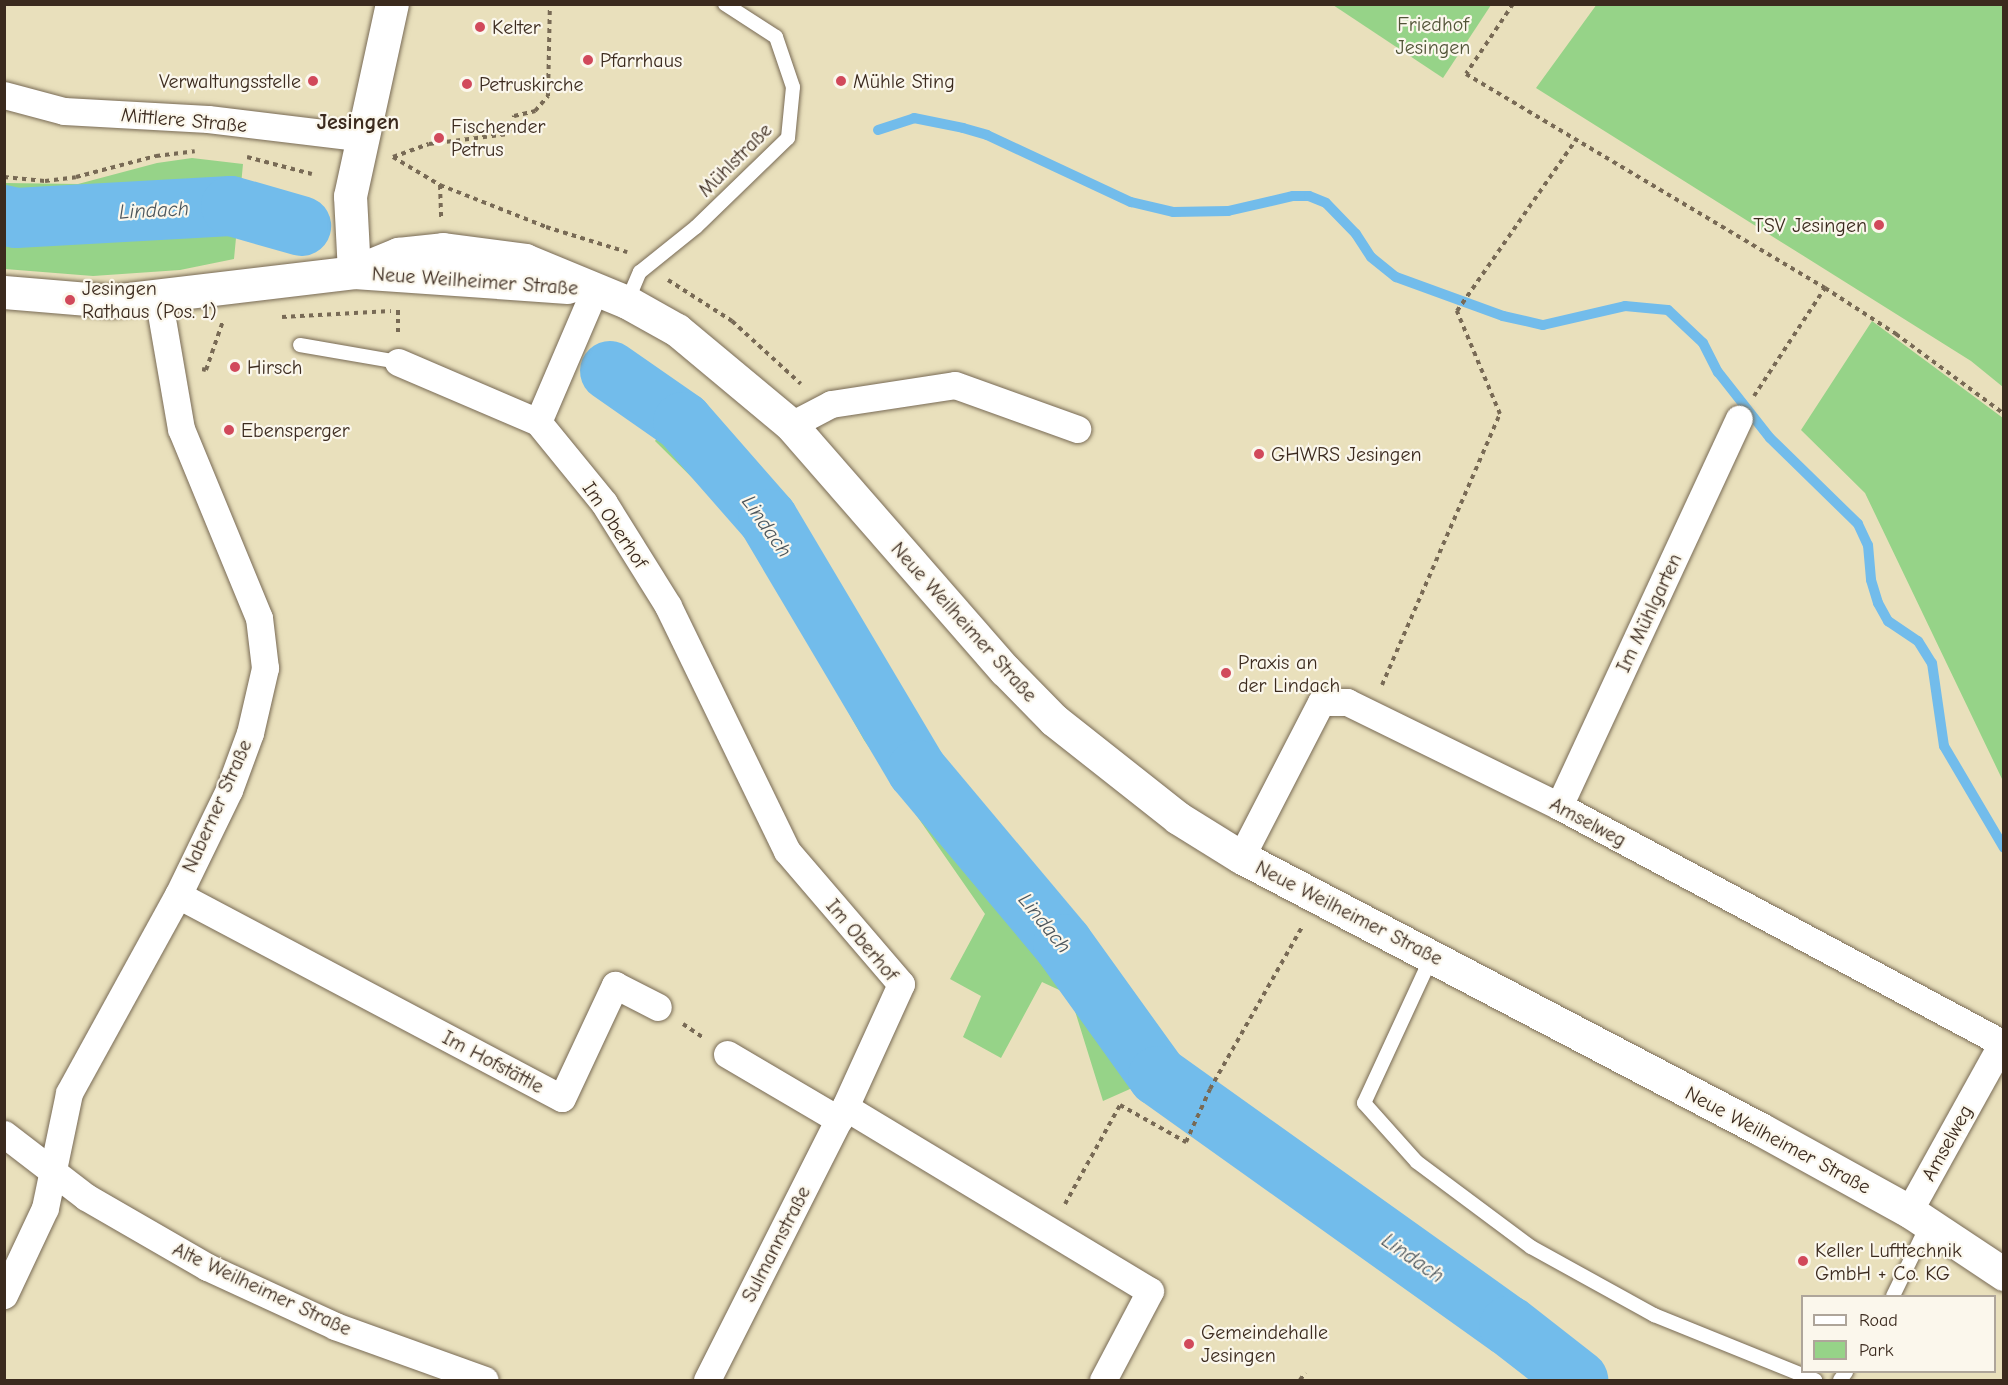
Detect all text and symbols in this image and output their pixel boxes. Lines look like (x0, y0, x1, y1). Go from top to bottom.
park label: Friedhof Jesingen (1396, 12, 1470, 59)
place label: Kelter (492, 15, 541, 39)
marker: Kelter (473, 20, 487, 34)
place label: Pfarrhaus (600, 48, 682, 72)
marker: Pfarrhaus (581, 53, 595, 67)
place label: Verwaltungsstelle (159, 69, 301, 93)
place label: Mühle Sting (853, 69, 955, 93)
place label: Petruskirche (479, 72, 584, 96)
marker: Verwaltungsstelle (306, 74, 320, 88)
marker: Mühle Sting (834, 74, 848, 88)
marker: Petruskirche (460, 77, 474, 91)
street label: Mittlere Straße (120, 103, 248, 137)
district label: Jesingen (317, 110, 399, 136)
place label: Fischender Petrus (451, 114, 545, 161)
street label: Mühlstraße (693, 118, 777, 202)
marker: Fischender Petrus (432, 131, 446, 145)
water label: Lindach (118, 196, 190, 224)
place label: TSV Jesingen (1753, 213, 1867, 237)
marker: TSV Jesingen (1872, 218, 1886, 232)
street label: Neue Weilheimer Straße (371, 262, 579, 300)
place label: Jesingen Rathaus (Pos. 1) (82, 276, 217, 323)
marker: Jesingen Rathaus (Pos. 1) (63, 293, 77, 307)
place label: Hirsch (247, 355, 303, 379)
marker: Hirsch (228, 360, 242, 374)
place label: Ebensperger (241, 418, 350, 442)
marker: Ebensperger (222, 423, 236, 437)
place label: GHWRS Jesingen (1271, 442, 1422, 466)
marker: GHWRS Jesingen (1252, 447, 1266, 461)
street label: Im Oberhof (577, 477, 653, 573)
water label: Lindach (737, 490, 797, 562)
street label: Neue Weilheimer Straße (886, 537, 1042, 707)
street label: Im Mühlgarten (1611, 550, 1687, 676)
place label: Praxis an der Lindach (1238, 650, 1340, 697)
marker: Praxis an der Lindach (1219, 666, 1233, 680)
street label: Naberner Straße (177, 736, 257, 876)
street label: Amselweg (1546, 792, 1630, 852)
street label: Neue Weilheimer Straße (1251, 855, 1447, 971)
water label: Lindach (1013, 888, 1077, 958)
street label: Im Oberhof (821, 894, 903, 986)
street label: Im Hofstättle (438, 1025, 548, 1099)
street label: Neue Weilheimer Straße (1681, 1081, 1875, 1199)
street label: Amselweg (1916, 1101, 1978, 1185)
street label: Sulmannstraße (736, 1182, 816, 1306)
water label: Lindach (1377, 1228, 1449, 1288)
street label: Alte Weilheimer Straße (169, 1237, 355, 1341)
place label: Keller Lufttechnik GmbH + Co. KG (1815, 1238, 1962, 1285)
marker: Keller Lufttechnik GmbH + Co. KG (1796, 1254, 1810, 1268)
legend (1801, 1295, 1996, 1373)
text: Road (1859, 1310, 1898, 1331)
place label: Gemeindehalle Jesingen (1201, 1320, 1328, 1367)
marker: Gemeindehalle Jesingen (1182, 1337, 1196, 1351)
text: Park (1859, 1340, 1893, 1361)

